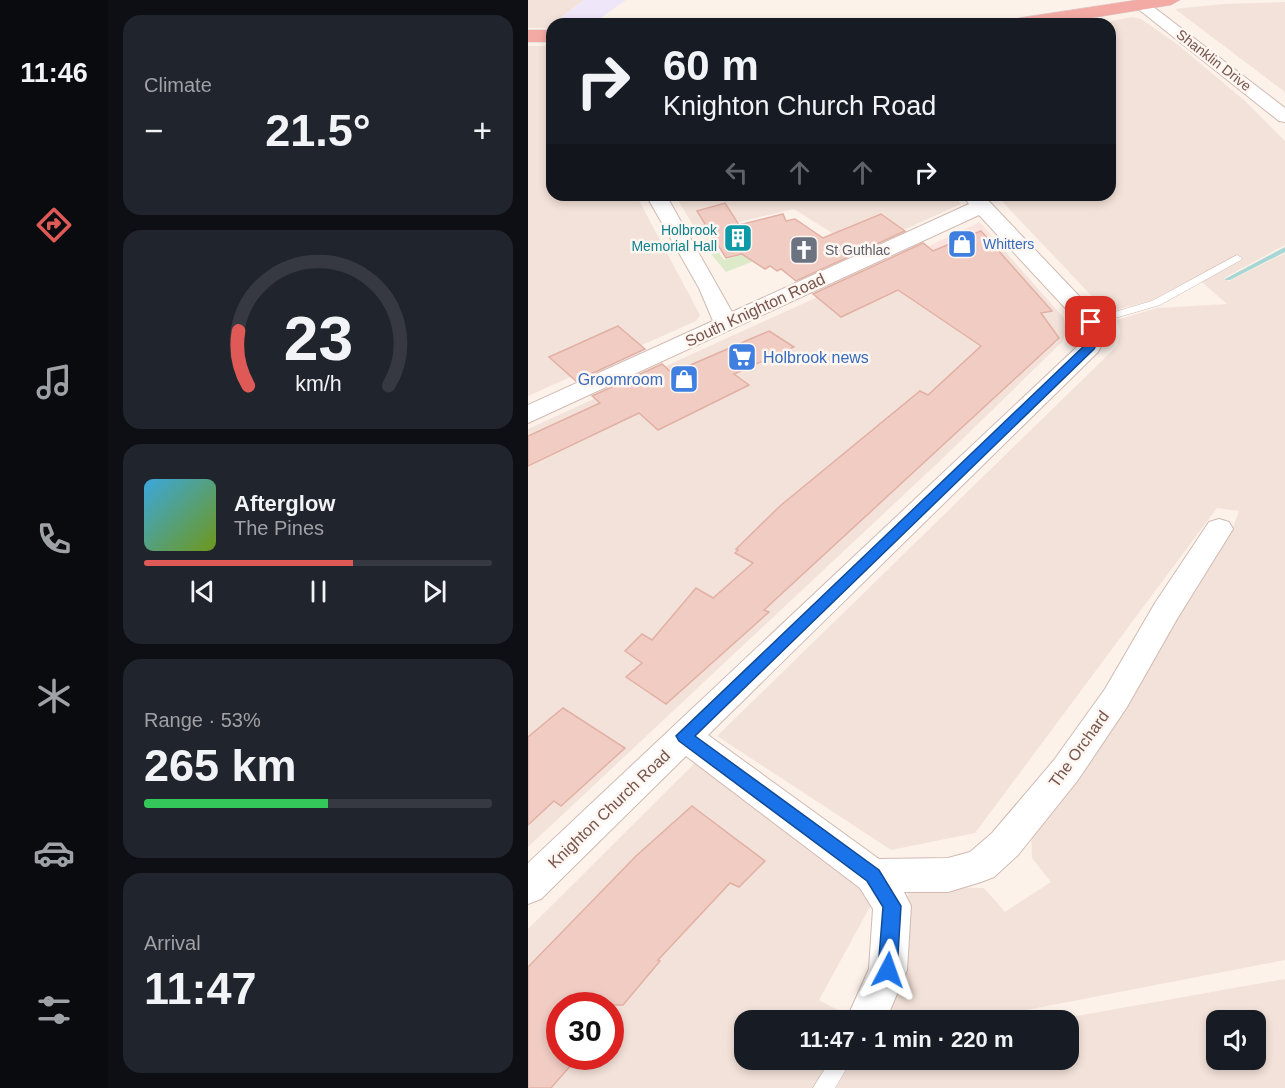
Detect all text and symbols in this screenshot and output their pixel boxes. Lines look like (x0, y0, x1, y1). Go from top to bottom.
street label: Shanklin Drive (1174, 26, 1255, 94)
icon: right (564, 42, 642, 120)
text: 60 m (663, 42, 759, 89)
text: 11:46 (20, 58, 88, 88)
text: Climate (144, 74, 212, 96)
text: Knighton Church Road (663, 91, 936, 121)
text: 21.5° (265, 105, 371, 156)
text: − (144, 112, 163, 149)
text: + (473, 112, 492, 149)
icon: left (720, 156, 753, 189)
icon: ahead (783, 156, 816, 189)
icon: ahead (846, 156, 879, 189)
icon: right (909, 156, 942, 189)
icon: directions (33, 204, 75, 246)
place label: Holbrook Memorial Hall (631, 222, 718, 254)
building icon: Holbrook Memorial Hall (722, 222, 754, 254)
shop icon: Whitters (946, 228, 978, 260)
church icon: St Guthlac (788, 234, 820, 266)
place label: Whitters (983, 236, 1034, 252)
place label: St Guthlac (825, 242, 890, 258)
street label: South Knighton Road (682, 270, 828, 350)
pin (1065, 296, 1116, 347)
text: 23 (283, 305, 353, 374)
icon: arrive (1074, 305, 1107, 338)
supermarket icon: Holbrook news (726, 341, 758, 373)
place label: Holbrook news (763, 349, 869, 366)
icon: music (33, 361, 75, 403)
shop icon: Groomroom (668, 363, 700, 395)
place label: Groomroom (578, 371, 663, 388)
text: km/h (295, 373, 341, 397)
text: Afterglow (234, 491, 335, 516)
text: The Pines (234, 517, 324, 539)
icon: phone (33, 518, 75, 560)
icon: previous (186, 575, 219, 608)
icon: pause (302, 575, 335, 608)
icon: next (418, 575, 451, 608)
icon: climate (33, 675, 75, 717)
street label: The Orchard (1046, 708, 1112, 790)
text: Range · 53% (144, 709, 261, 731)
text: 265 km (144, 740, 297, 791)
street label: Knighton Church Road (545, 747, 673, 871)
icon: car (33, 832, 75, 874)
text: Arrival (144, 932, 201, 954)
position arrow (856, 938, 920, 1002)
text: 11:47 (144, 963, 257, 1014)
icon: filters (33, 989, 75, 1031)
speed limit sign: 30 (546, 992, 624, 1070)
map controls (1206, 1010, 1266, 1070)
button: sound (1206, 1010, 1266, 1070)
text: 11:47 · 1 min · 220 m (800, 1027, 1014, 1052)

